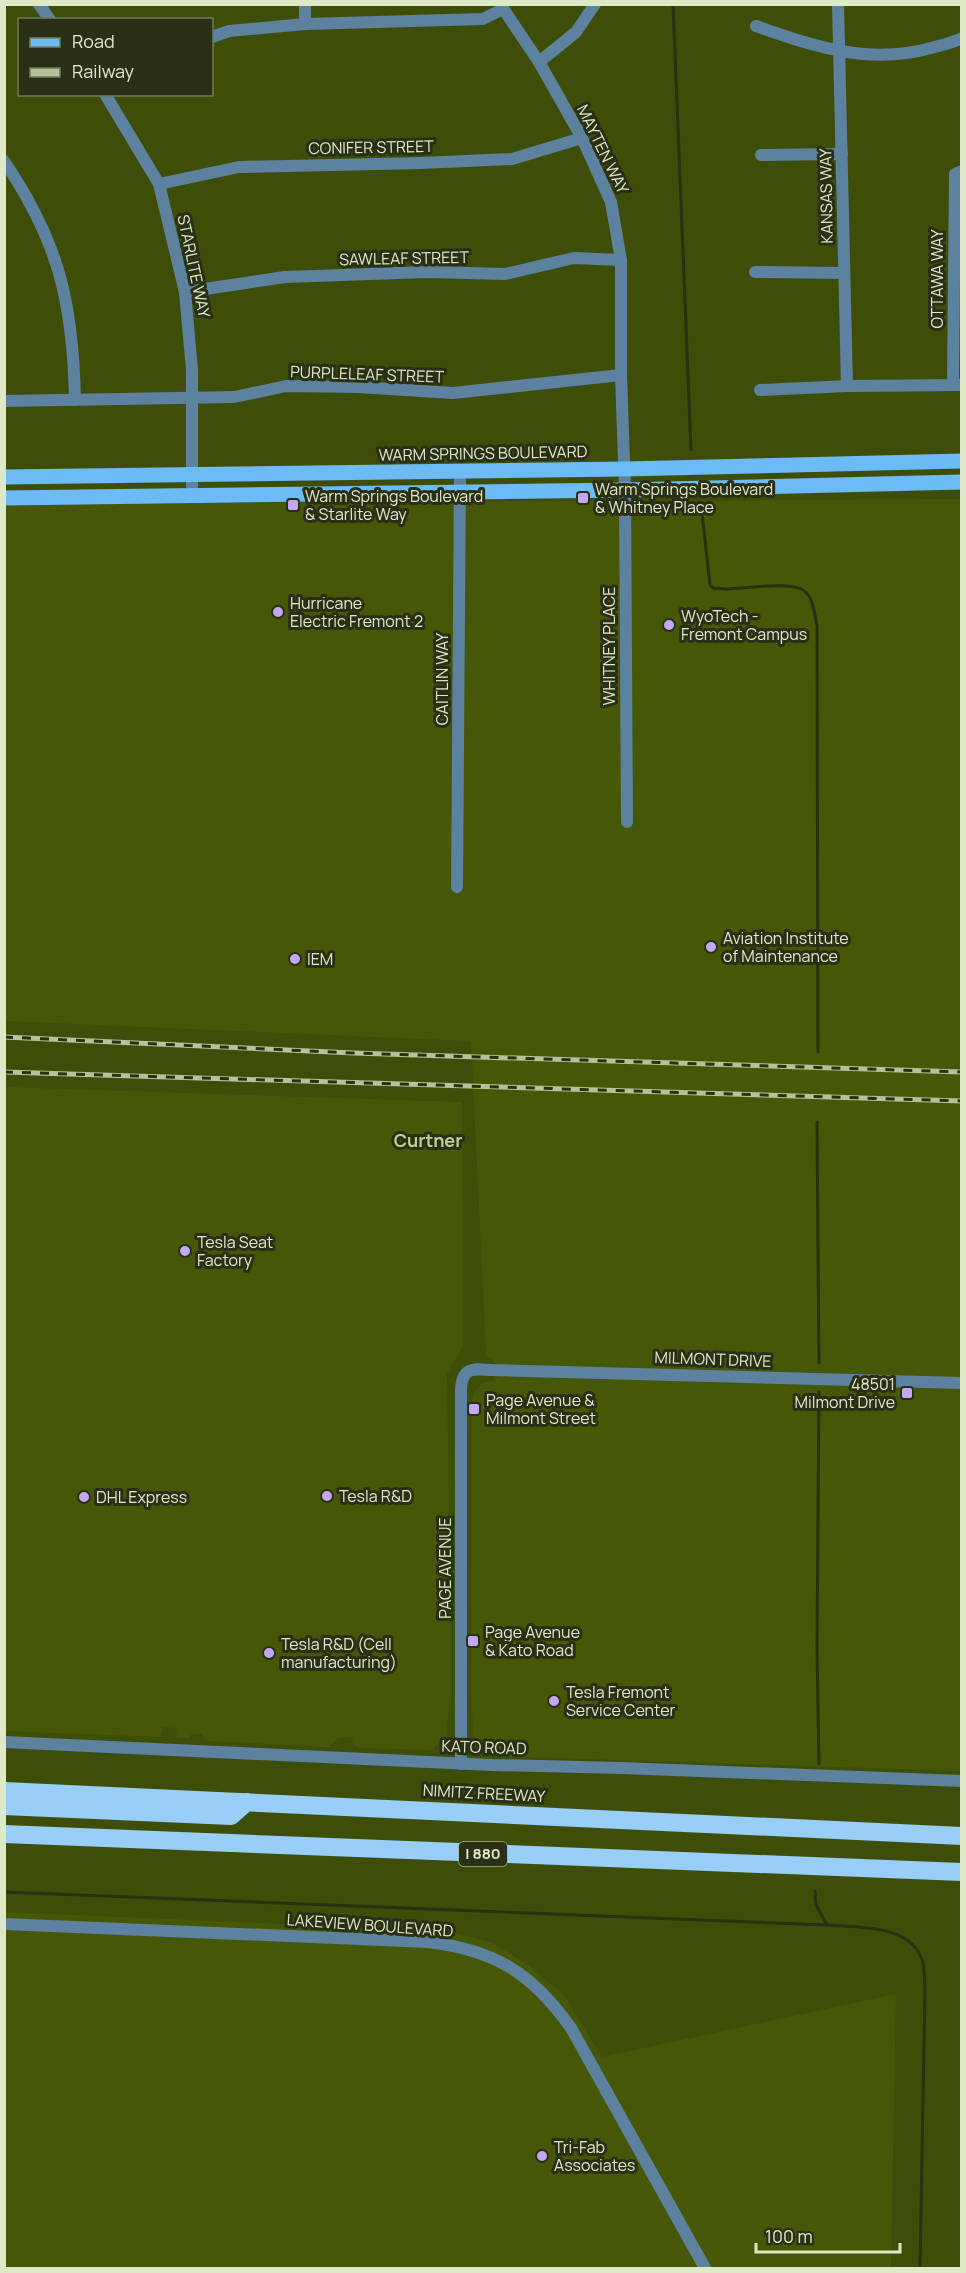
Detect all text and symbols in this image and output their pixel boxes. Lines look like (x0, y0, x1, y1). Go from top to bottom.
legend (18, 18, 213, 96)
text: Road (72, 29, 115, 53)
text: Railway (72, 59, 134, 83)
street label: MAYTEN WAY (572, 101, 634, 197)
street label: CONIFER STREET (308, 135, 434, 159)
street label: KANSAS WAY (814, 148, 838, 244)
street label: STARLITE WAY (172, 212, 216, 320)
street label: OTTAWA WAY (926, 229, 948, 329)
street label: SAWLEAF STREET (339, 246, 470, 270)
street label: PURPLELEAF STREET (290, 360, 445, 388)
street label: WARM SPRINGS BOULEVARD (378, 440, 588, 466)
place label: Warm Springs Boulevard & Whitney Place (595, 478, 773, 518)
place label: Warm Springs Boulevard & Starlite Way (305, 485, 483, 525)
marker: Warm Springs Boulevard & Whitney Place (576, 491, 590, 505)
marker: Warm Springs Boulevard & Starlite Way (286, 498, 300, 512)
street label: WHITNEY PLACE (598, 587, 620, 705)
place label: Hurricane Electric Fremont 2 (290, 592, 423, 632)
marker: Hurricane Electric Fremont 2 (271, 605, 285, 619)
place label: WyoTech - Fremont Campus (681, 605, 807, 645)
marker: WyoTech - Fremont Campus (662, 618, 676, 632)
street label: CAITLIN WAY (431, 633, 453, 725)
place label: Aviation Institute of Maintenance (723, 927, 849, 967)
marker: Aviation Institute of Maintenance (704, 940, 718, 954)
place label: IEM (307, 948, 333, 970)
marker: IEM (288, 952, 302, 966)
district label: Curtner (394, 1128, 462, 1152)
place label: Tesla Seat Factory (197, 1231, 273, 1271)
marker: Tesla Seat Factory (178, 1244, 192, 1258)
street label: MILMONT DRIVE (654, 1346, 772, 1372)
place label: 48501 Milmont Drive (795, 1373, 895, 1413)
marker: 48501 Milmont Drive (900, 1386, 914, 1400)
place label: Page Avenue & Milmont Street (486, 1389, 596, 1429)
marker: Page Avenue & Milmont Street (467, 1402, 481, 1416)
place label: Tesla R&D (339, 1485, 412, 1507)
place label: DHL Express (96, 1486, 187, 1508)
marker: Tesla R&D (320, 1489, 334, 1503)
marker: DHL Express (77, 1490, 91, 1504)
street label: PAGE AVENUE (434, 1517, 456, 1619)
place label: Page Avenue & Kato Road (485, 1621, 580, 1661)
place label: Tesla R&D (Cell manufacturing) (281, 1633, 397, 1673)
marker: Page Avenue & Kato Road (466, 1634, 480, 1648)
marker: Tesla R&D (Cell manufacturing) (262, 1646, 276, 1660)
place label: Tesla Fremont Service Center (566, 1681, 676, 1721)
marker: Tesla Fremont Service Center (547, 1694, 561, 1708)
street label: KATO ROAD (441, 1735, 527, 1759)
street label: NIMITZ FREEWAY (422, 1779, 546, 1807)
road number: I 880 (459, 1842, 507, 1866)
street label: LAKEVIEW BOULEVARD (286, 1908, 454, 1942)
place label: Tri-Fab Associates (554, 2136, 635, 2176)
marker: Tri-Fab Associates (535, 2149, 549, 2163)
scale bar (756, 2216, 900, 2254)
text: 100 m (765, 2224, 813, 2248)

